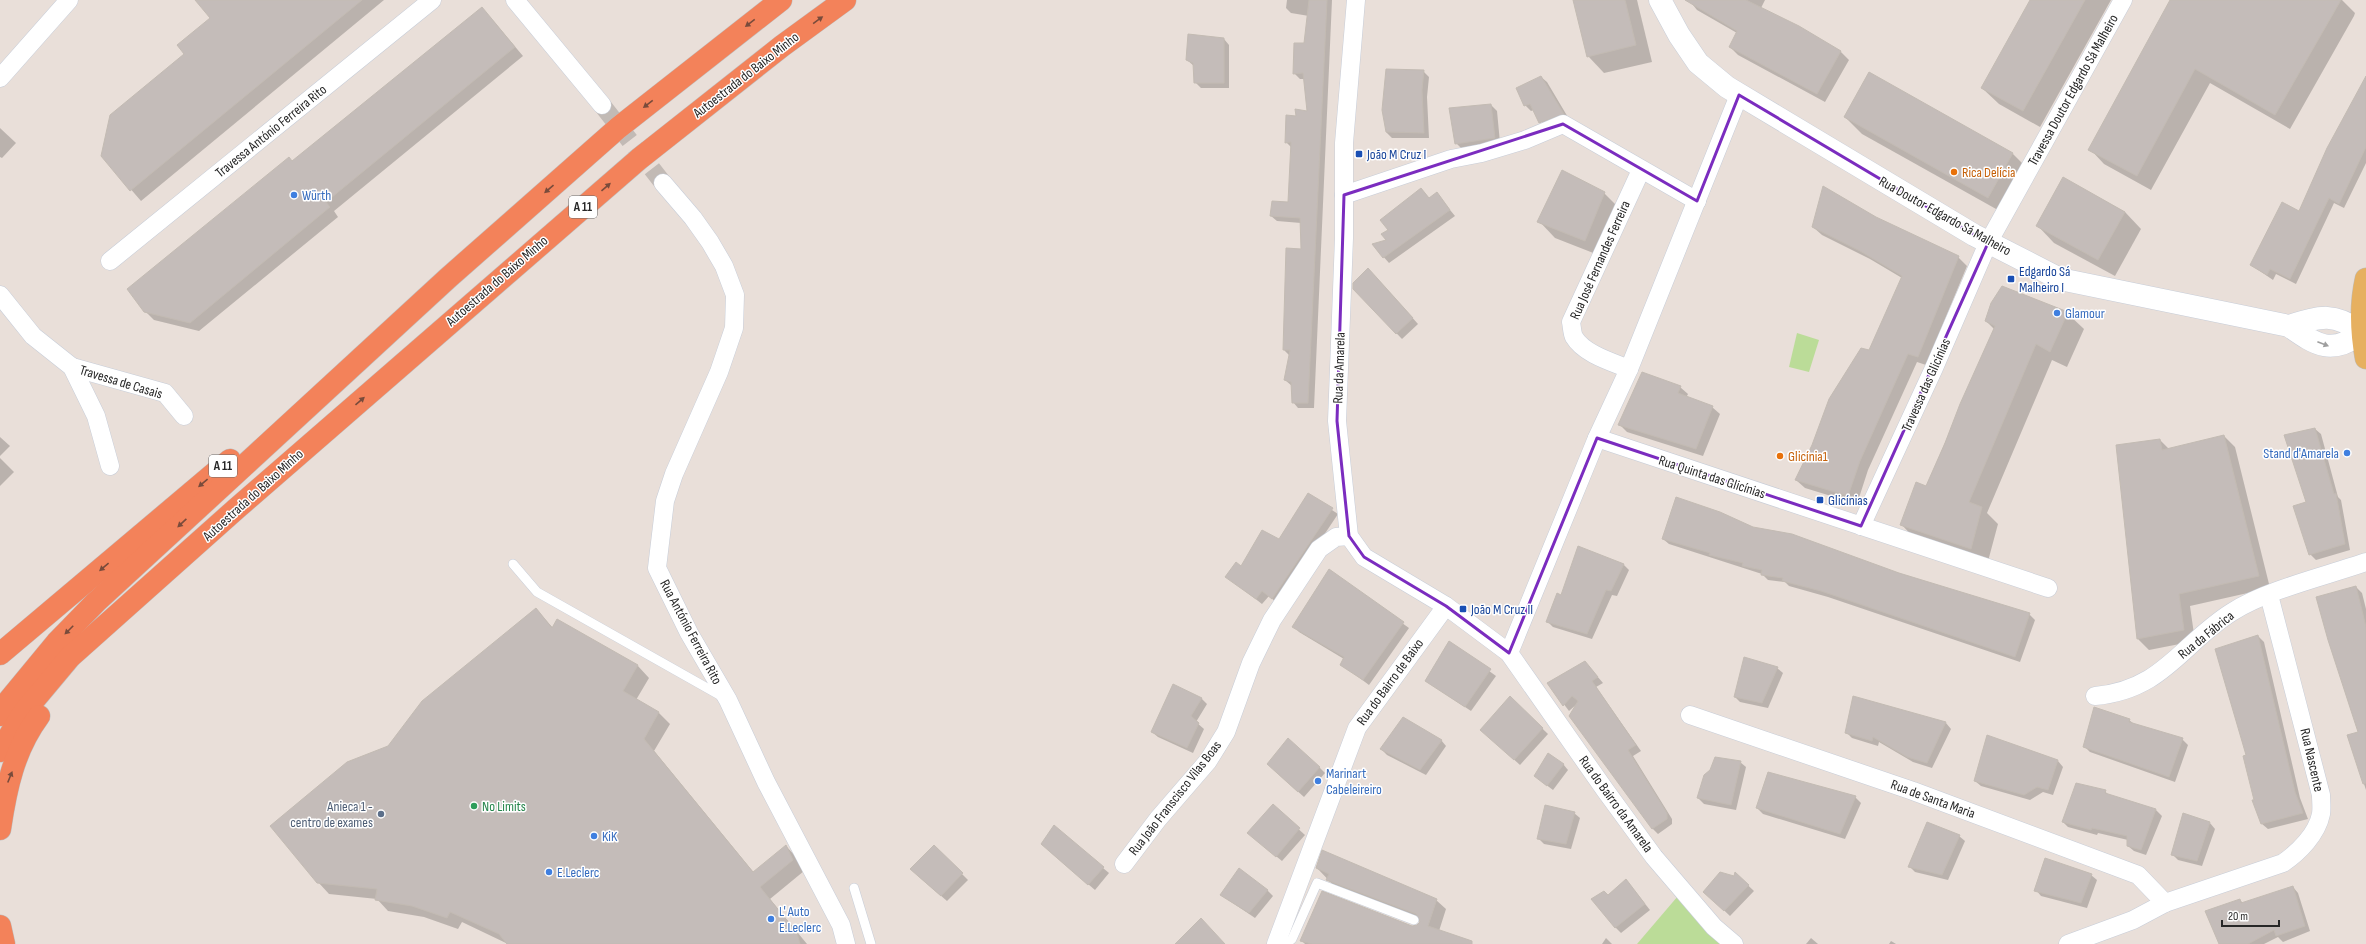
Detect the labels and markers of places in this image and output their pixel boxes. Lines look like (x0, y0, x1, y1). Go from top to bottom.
place label: João M Cruz I (1366, 146, 1426, 163)
marker: João M Cruz I (1354, 149, 1364, 159)
place label: Rica Delícia (1962, 164, 2015, 181)
marker: Rica Delícia (1949, 167, 1959, 177)
place label: Würth (302, 187, 331, 204)
marker: Würth (289, 190, 299, 200)
place label: Edgardo Sá Malheiro I (2019, 263, 2070, 296)
marker: Edgardo Sá Malheiro I (2006, 274, 2016, 284)
place label: Glamour (2065, 305, 2105, 322)
marker: Glamour (2052, 308, 2062, 318)
place label: Stand d'Amarela (2263, 445, 2339, 462)
place label: Glicínia1 (1788, 448, 1828, 465)
marker: Stand d'Amarela (2342, 448, 2352, 458)
marker: Glicínia1 (1775, 451, 1785, 461)
place label: Glicínias (1828, 492, 1868, 509)
marker: Glicínias (1815, 495, 1825, 505)
place label: João M Cruz II (1470, 601, 1533, 618)
marker: João M Cruz II (1458, 604, 1468, 614)
place label: Marinart Cabeleireiro (1326, 765, 1382, 798)
marker: Marinart Cabeleireiro (1313, 776, 1323, 786)
place label: Anieca 1 - centro de exames (290, 798, 373, 831)
place label: No Limits (482, 798, 526, 815)
marker: No Limits (469, 801, 479, 811)
marker: Anieca 1 - centro de exames (376, 809, 386, 819)
place label: KiK (602, 828, 618, 845)
marker: KiK (589, 831, 599, 841)
place label: E.Leclerc (557, 864, 599, 881)
marker: E.Leclerc (544, 867, 554, 877)
place label: L' Auto E.Leclerc (779, 903, 821, 936)
marker: L' Auto E.Leclerc (766, 914, 776, 924)

